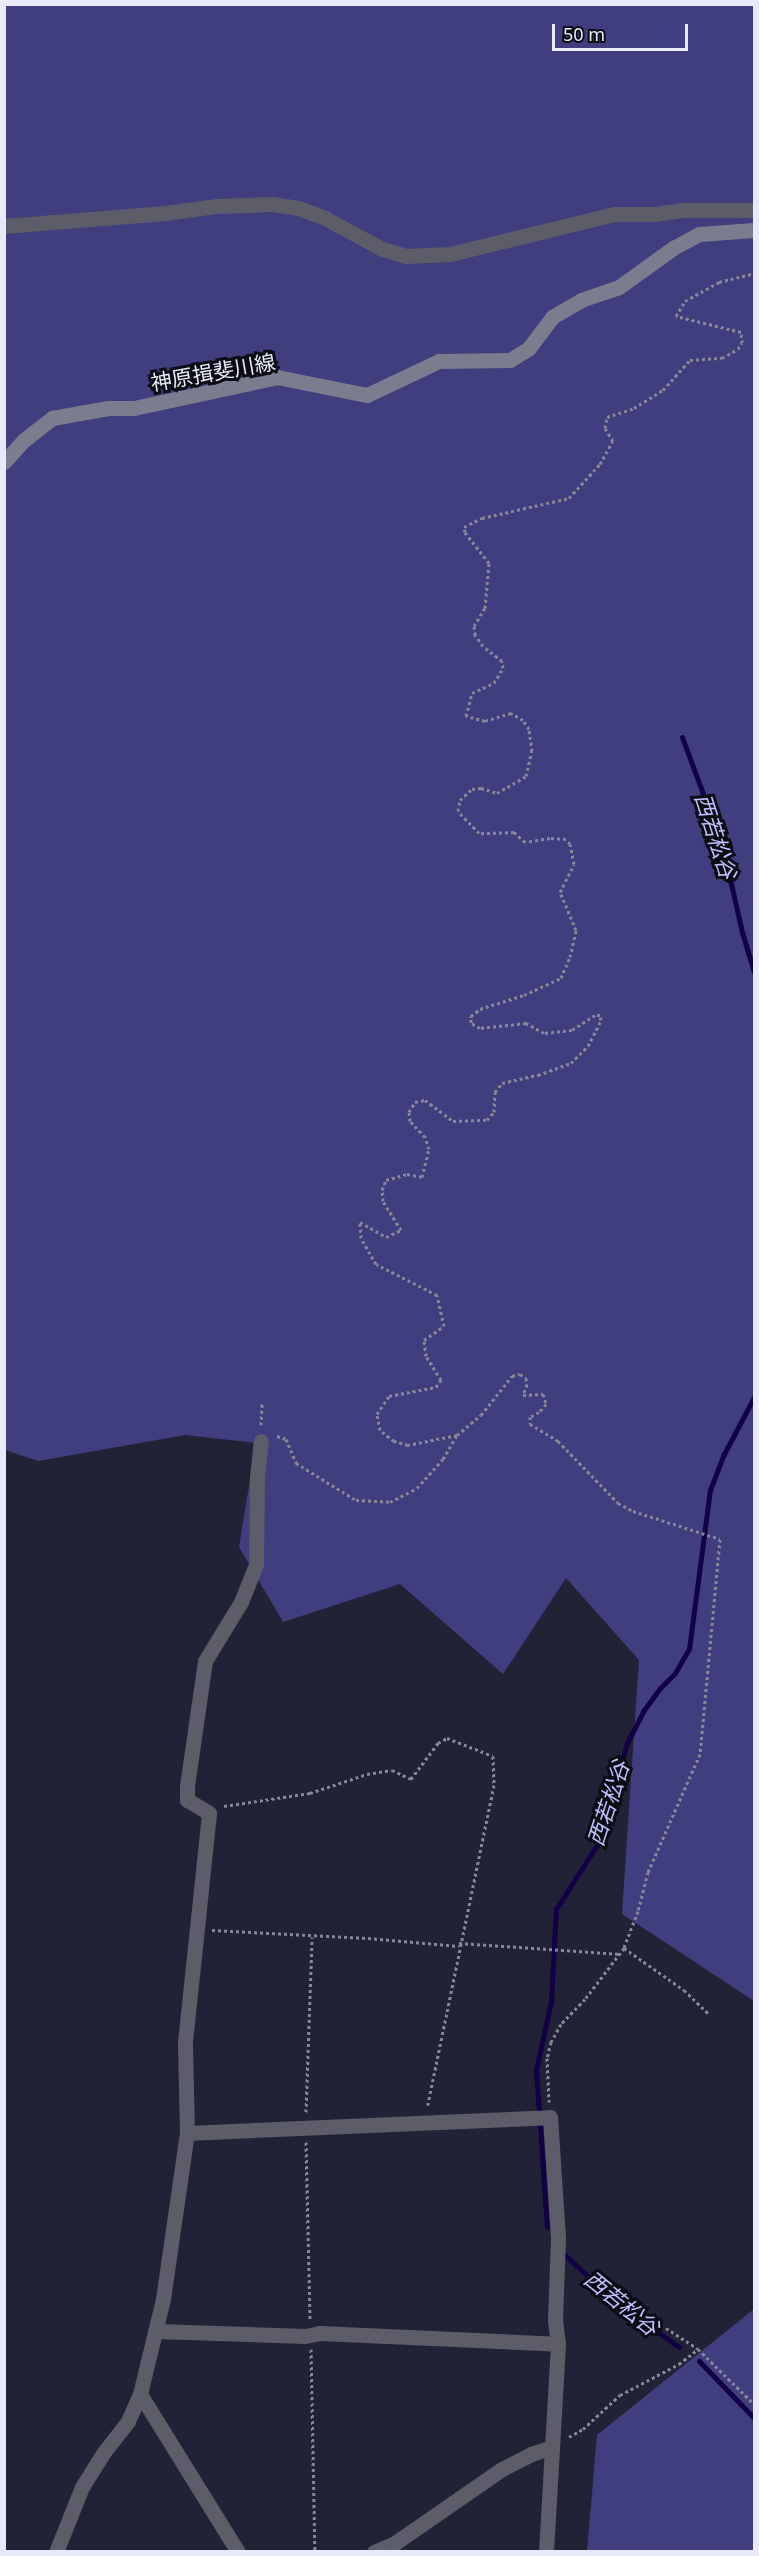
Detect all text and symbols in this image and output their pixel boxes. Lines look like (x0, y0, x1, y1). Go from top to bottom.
scale bar (555, 12, 692, 50)
text: 50 m (563, 22, 605, 46)
street label: 神原揖斐川線 (149, 349, 277, 395)
water label: 西若松谷 (690, 790, 742, 882)
water label: 西若松谷 (582, 1757, 634, 1849)
water label: 西若松谷 (579, 2265, 665, 2341)

